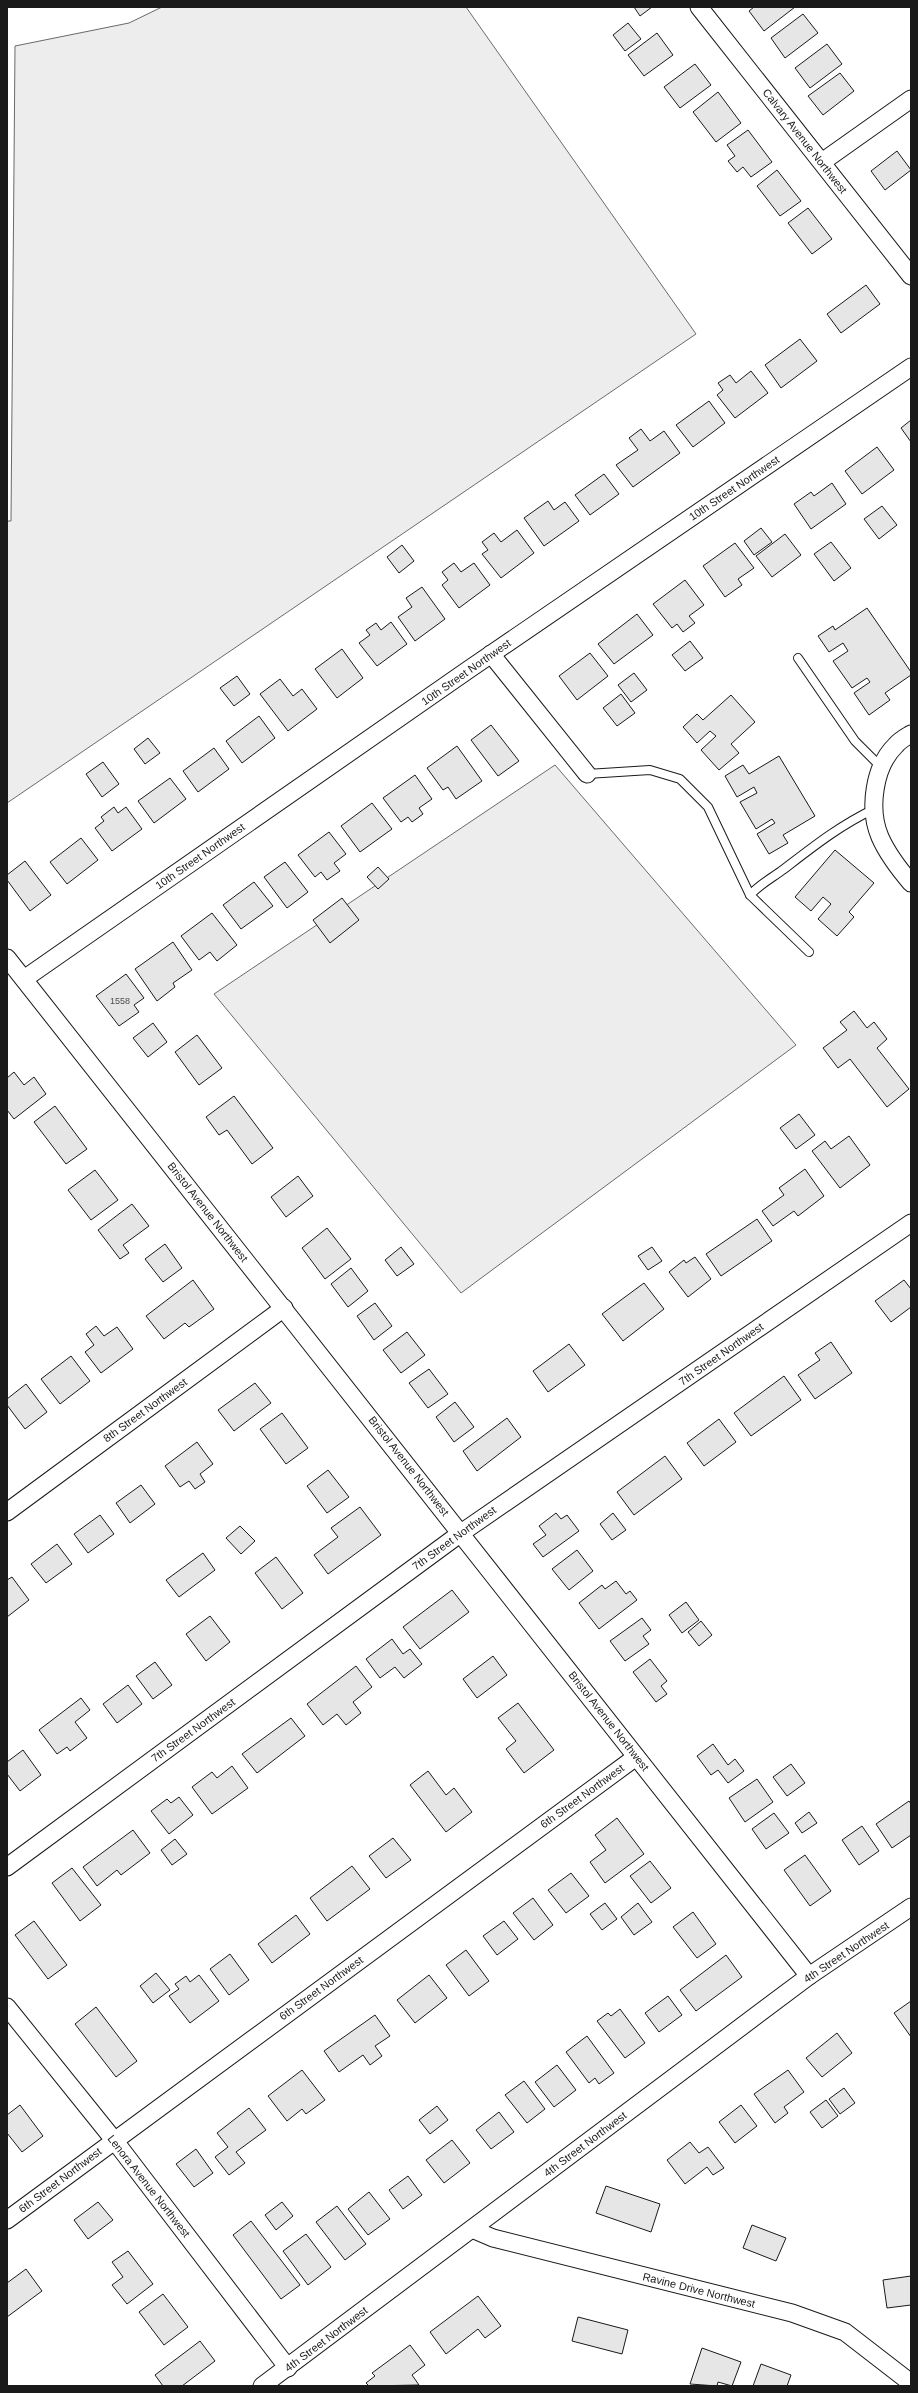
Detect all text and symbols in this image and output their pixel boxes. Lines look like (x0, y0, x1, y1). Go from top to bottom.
street label: Calvary Avenue Northwest (760, 86, 850, 196)
street label: 10th Street Northwest (687, 453, 781, 523)
street label: 10th Street Northwest (419, 637, 513, 707)
street label: 10th Street Northwest (153, 821, 247, 891)
house number: 1558 (110, 996, 130, 1006)
street label: Bristol Avenue Northwest (166, 1160, 250, 1264)
street label: 7th Street Northwest (676, 1320, 766, 1388)
street label: 8th Street Northwest (101, 1376, 189, 1444)
street label: Bristol Avenue Northwest (367, 1414, 451, 1518)
street label: 7th Street Northwest (410, 1504, 498, 1572)
street label: Bristol Avenue Northwest (567, 1669, 651, 1773)
street label: 7th Street Northwest (149, 1696, 237, 1764)
street label: 6th Street Northwest (538, 1762, 626, 1830)
street label: 4th Street Northwest (801, 1919, 891, 1985)
street label: 6th Street Northwest (277, 1954, 365, 2022)
street label: 4th Street Northwest (541, 2109, 629, 2179)
street label: Lenora Avenue Northwest (105, 2133, 193, 2239)
street label: 6th Street Northwest (16, 2145, 104, 2215)
street label: Ravine Drive Northwest (641, 2270, 757, 2310)
street label: 4th Street Northwest (282, 2304, 370, 2374)

